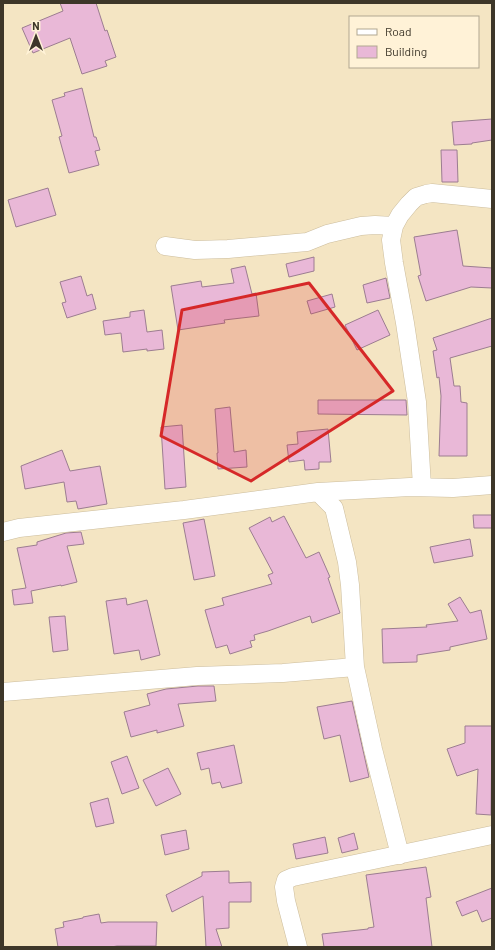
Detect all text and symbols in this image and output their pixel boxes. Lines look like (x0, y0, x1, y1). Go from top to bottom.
north arrow (16, 16, 56, 56)
legend (349, 16, 479, 68)
text: N (32, 19, 40, 32)
text: Road (385, 24, 412, 38)
text: Building (385, 44, 427, 58)

